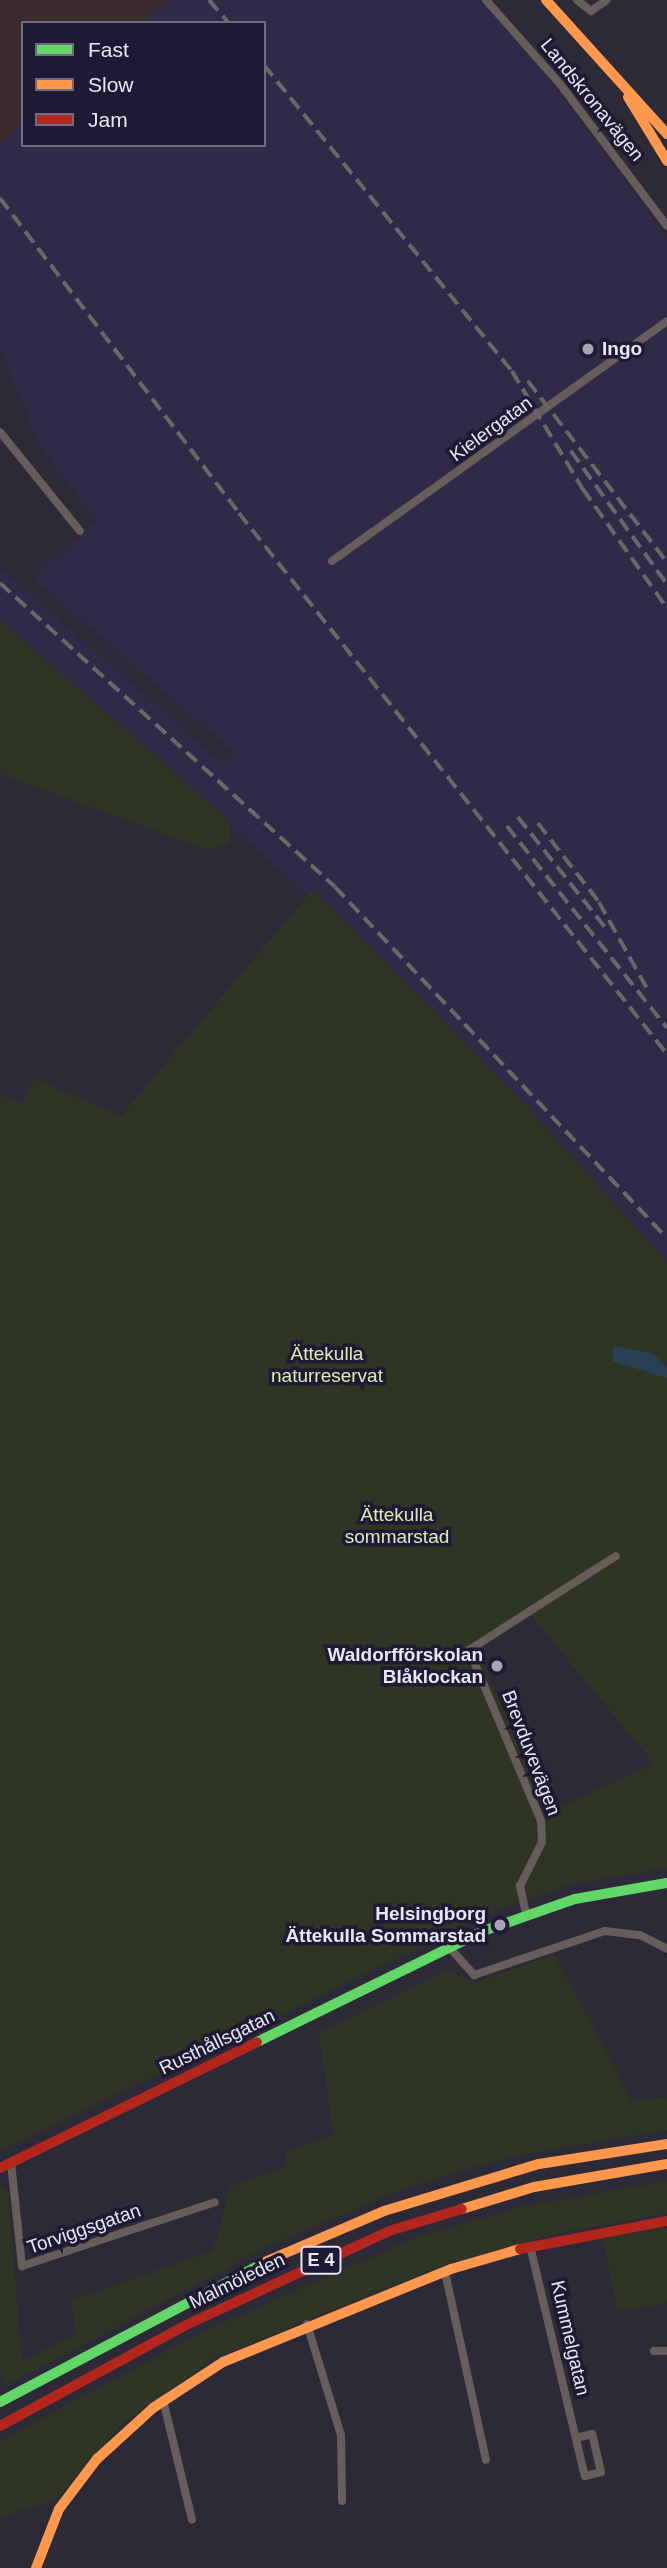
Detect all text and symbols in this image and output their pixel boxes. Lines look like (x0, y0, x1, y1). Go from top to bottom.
legend (21, 21, 266, 147)
street label: Landskronavägen (536, 34, 648, 166)
text: Fast (88, 38, 129, 61)
text: Slow (88, 73, 134, 96)
text: Jam (88, 108, 128, 131)
place label: Ingo (602, 338, 642, 360)
marker: Ingo (580, 341, 596, 357)
street label: Kielergatan (445, 392, 537, 466)
park label: Ättekulla naturreservat (271, 1343, 383, 1387)
park label: Ättekulla sommarstad (345, 1504, 449, 1548)
place label: Waldorfförskolan Blåklockan (327, 1644, 483, 1688)
marker: Waldorfförskolan Blåklockan (489, 1658, 505, 1674)
street label: Brevduvevägen (497, 1687, 565, 1819)
place label: Helsingborg Ättekulla Sommarstad (285, 1903, 486, 1947)
marker: Helsingborg Ättekulla Sommarstad (492, 1917, 508, 1933)
street label: Rusthållsgatan (156, 2004, 278, 2080)
street label: Torviggsgatan (24, 2199, 144, 2259)
road number: E 4 (300, 2246, 342, 2274)
street label: Malmöleden (185, 2248, 289, 2314)
street label: Kummelgatan (546, 2278, 594, 2398)

